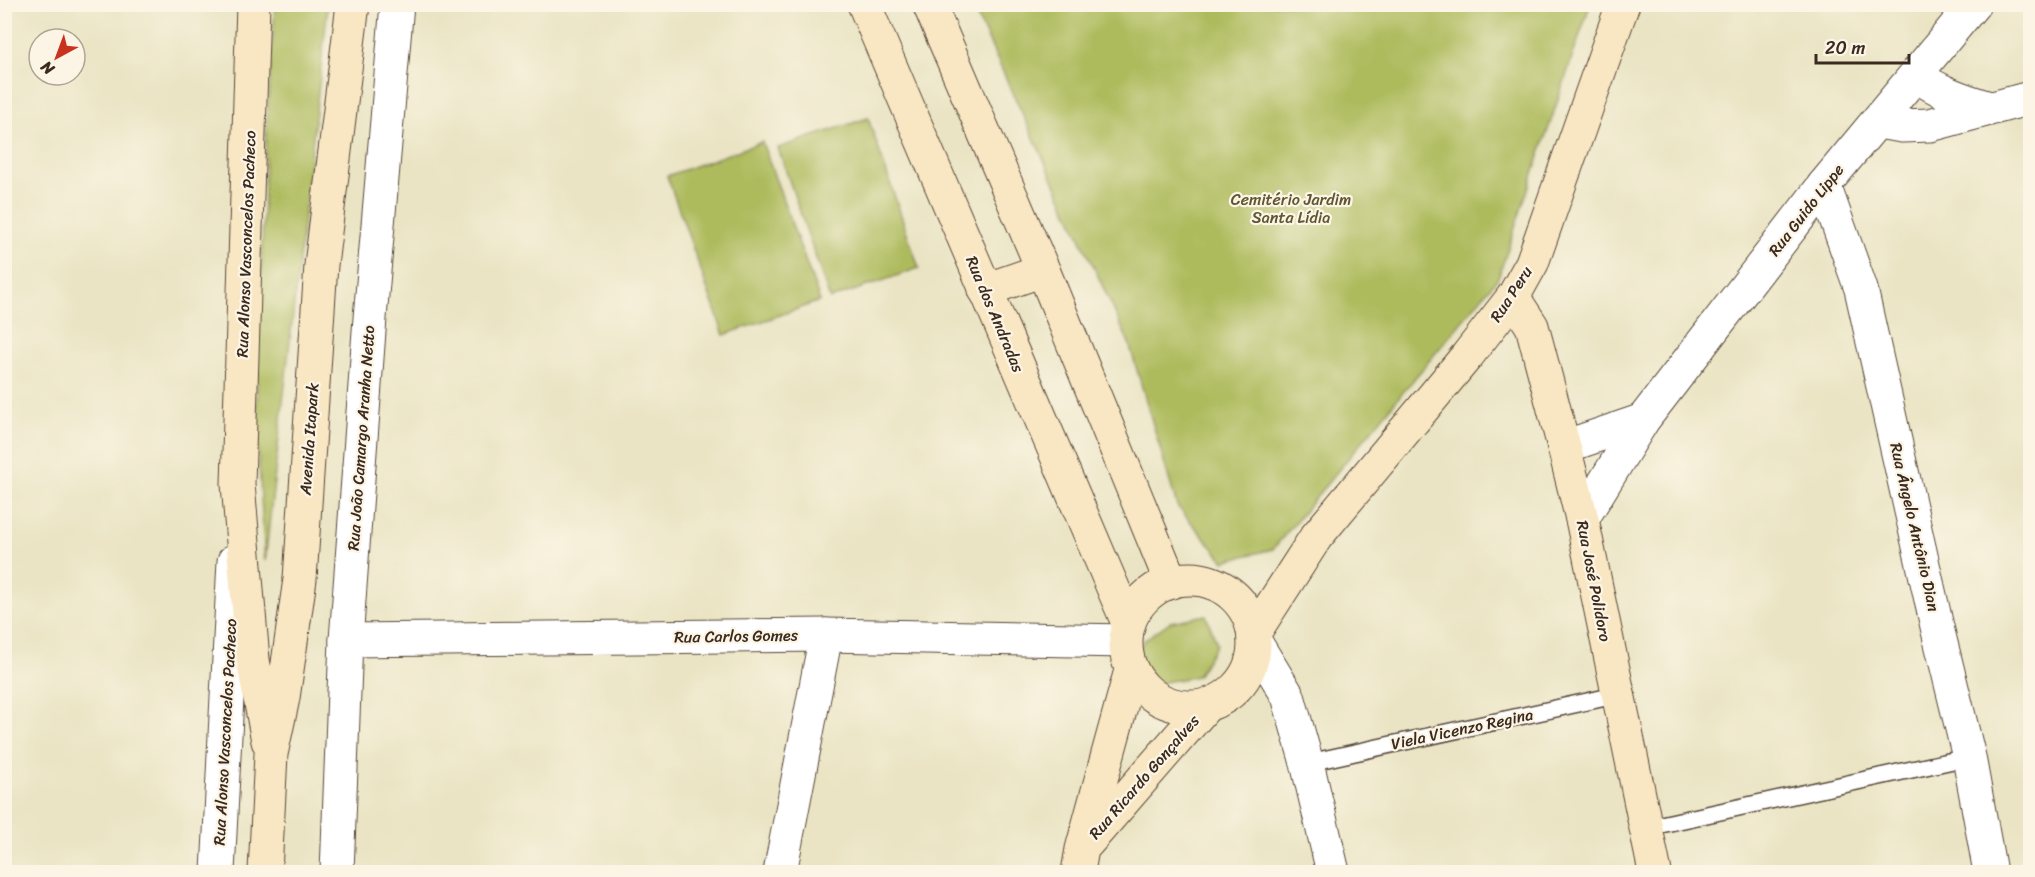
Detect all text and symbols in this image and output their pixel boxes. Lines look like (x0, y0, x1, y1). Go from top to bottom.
north arrow (27, 27, 87, 87)
scale bar (1816, 27, 1909, 65)
text: 20 m (1825, 32, 1865, 64)
text: N (33, 53, 62, 83)
street label: Rua Alonso Vasconcelos Pacheco (228, 130, 264, 358)
street label: Rua Guido Lippe (1760, 157, 1852, 263)
park label: Cemitério Jardim Santa Lídia (1231, 185, 1351, 232)
street label: Rua dos Andradas (957, 251, 1033, 377)
street label: Rua Peru (1482, 259, 1540, 328)
street label: Rua João Camargo Aranha Netto (339, 324, 383, 552)
street label: Avenida Itapark (291, 381, 327, 497)
street label: Rua Ângelo Antônio Dian (1881, 440, 1949, 615)
street label: Rua José Polidoro (1568, 518, 1620, 644)
street label: Rua Alonso Vasconcelos Pacheco (205, 618, 245, 846)
street label: Rua Carlos Gomes (674, 620, 799, 652)
street label: Viela Vicenzo Regina (1388, 700, 1536, 758)
street label: Rua Ricardo Gonçalves (1081, 707, 1207, 846)

